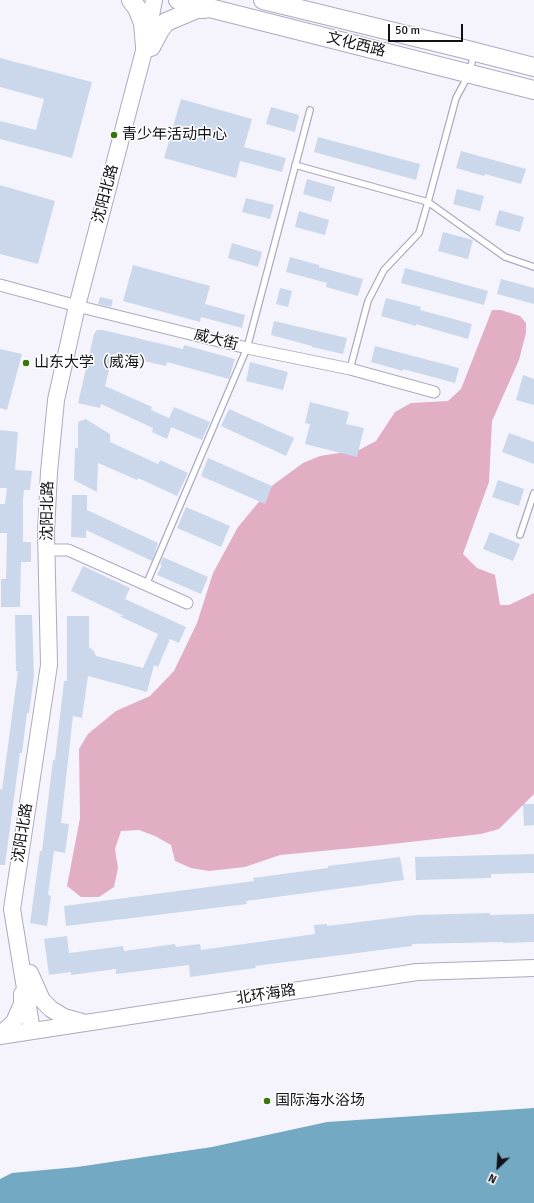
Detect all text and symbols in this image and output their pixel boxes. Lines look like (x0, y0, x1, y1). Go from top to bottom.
scale bar (390, 16, 465, 42)
text: 50 m (395, 23, 420, 38)
street label: 文化西路 (325, 29, 387, 61)
place label: 青少年活动中心 (122, 126, 227, 144)
marker: 青少年活动中心 (109, 130, 119, 140)
street label: 沈阳北路 (90, 163, 122, 225)
street label: 威大街 (192, 326, 240, 354)
place label: 山东大学（威海） (34, 354, 154, 372)
marker: 山东大学（威海） (21, 358, 31, 368)
street label: 沈阳北路 (38, 481, 58, 541)
street label: 沈阳北路 (9, 802, 37, 864)
street label: 北环海路 (235, 981, 297, 1009)
place label: 国际海水浴场 (275, 1092, 365, 1110)
marker: 国际海水浴场 (262, 1096, 272, 1106)
north arrow (478, 1147, 518, 1187)
text: N (487, 1171, 499, 1186)

